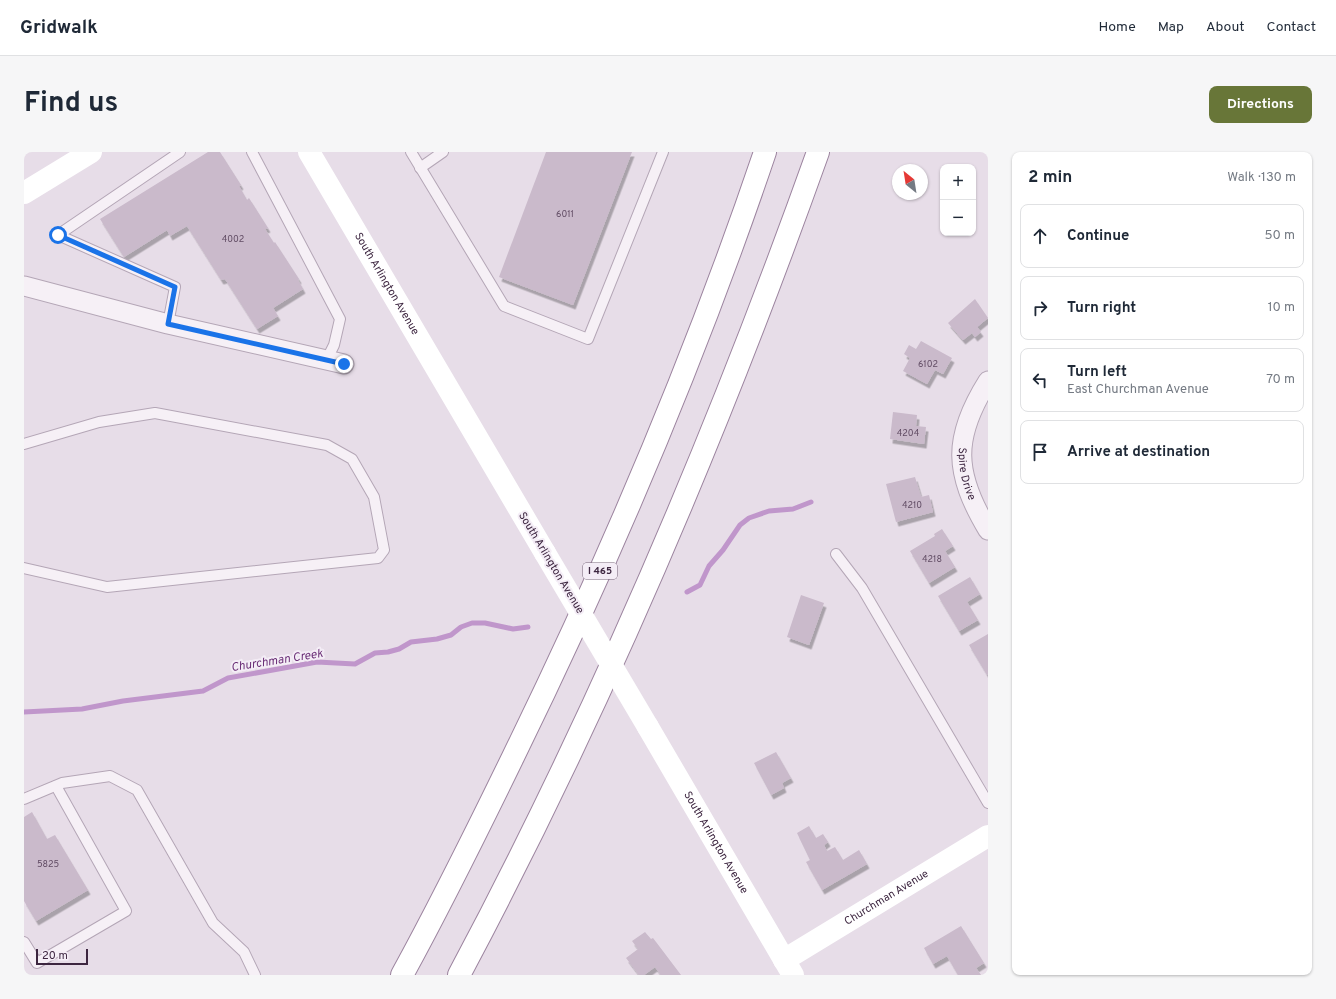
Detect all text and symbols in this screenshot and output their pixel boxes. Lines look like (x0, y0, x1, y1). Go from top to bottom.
text: Gridwalk (20, 16, 98, 40)
text: Home (1099, 19, 1136, 36)
text: Map (1158, 19, 1184, 36)
text: About (1206, 19, 1245, 36)
text: Contact (1267, 19, 1316, 36)
text: Find us (24, 86, 118, 122)
button: Directions (1209, 86, 1312, 123)
north arrow (892, 164, 928, 200)
map controls (940, 164, 976, 236)
button: + (940, 164, 976, 200)
text: 2 min (1028, 167, 1072, 189)
text: Walk · 130 m (1227, 170, 1296, 186)
button: − (940, 200, 976, 236)
house number: 6011 (556, 209, 574, 220)
icon: ahead (1029, 225, 1051, 247)
route start (49, 226, 67, 244)
text: Continue (1067, 227, 1129, 246)
text: 50 m (1265, 228, 1295, 244)
street label: South Arlington Avenue (351, 230, 422, 338)
house number: 4002 (222, 234, 244, 245)
icon: right (1029, 297, 1051, 319)
text: Turn right (1067, 299, 1136, 318)
text: 10 m (1268, 300, 1295, 316)
route end (335, 355, 353, 373)
house number: 6102 (918, 359, 938, 370)
text: Turn left (1067, 363, 1127, 382)
icon: left (1029, 369, 1051, 391)
text: 70 m (1266, 372, 1295, 388)
text: East Churchman Avenue (1067, 382, 1209, 398)
house number: 4204 (897, 428, 920, 439)
icon: arrive (1029, 441, 1051, 463)
text: Arrive at destination (1067, 443, 1210, 462)
street label: Spire Drive (955, 447, 979, 503)
house number: 4210 (902, 500, 922, 511)
street label: South Arlington Avenue (515, 510, 587, 616)
house number: 4218 (922, 554, 942, 565)
road number: I 465 (583, 563, 617, 579)
water label: Churchman Creek (230, 646, 325, 676)
street label: South Arlington Avenue (680, 789, 751, 896)
house number: 5825 (37, 859, 59, 870)
street label: Churchman Avenue (842, 867, 931, 929)
scale bar (36, 947, 88, 966)
text: 20 m (42, 949, 68, 963)

